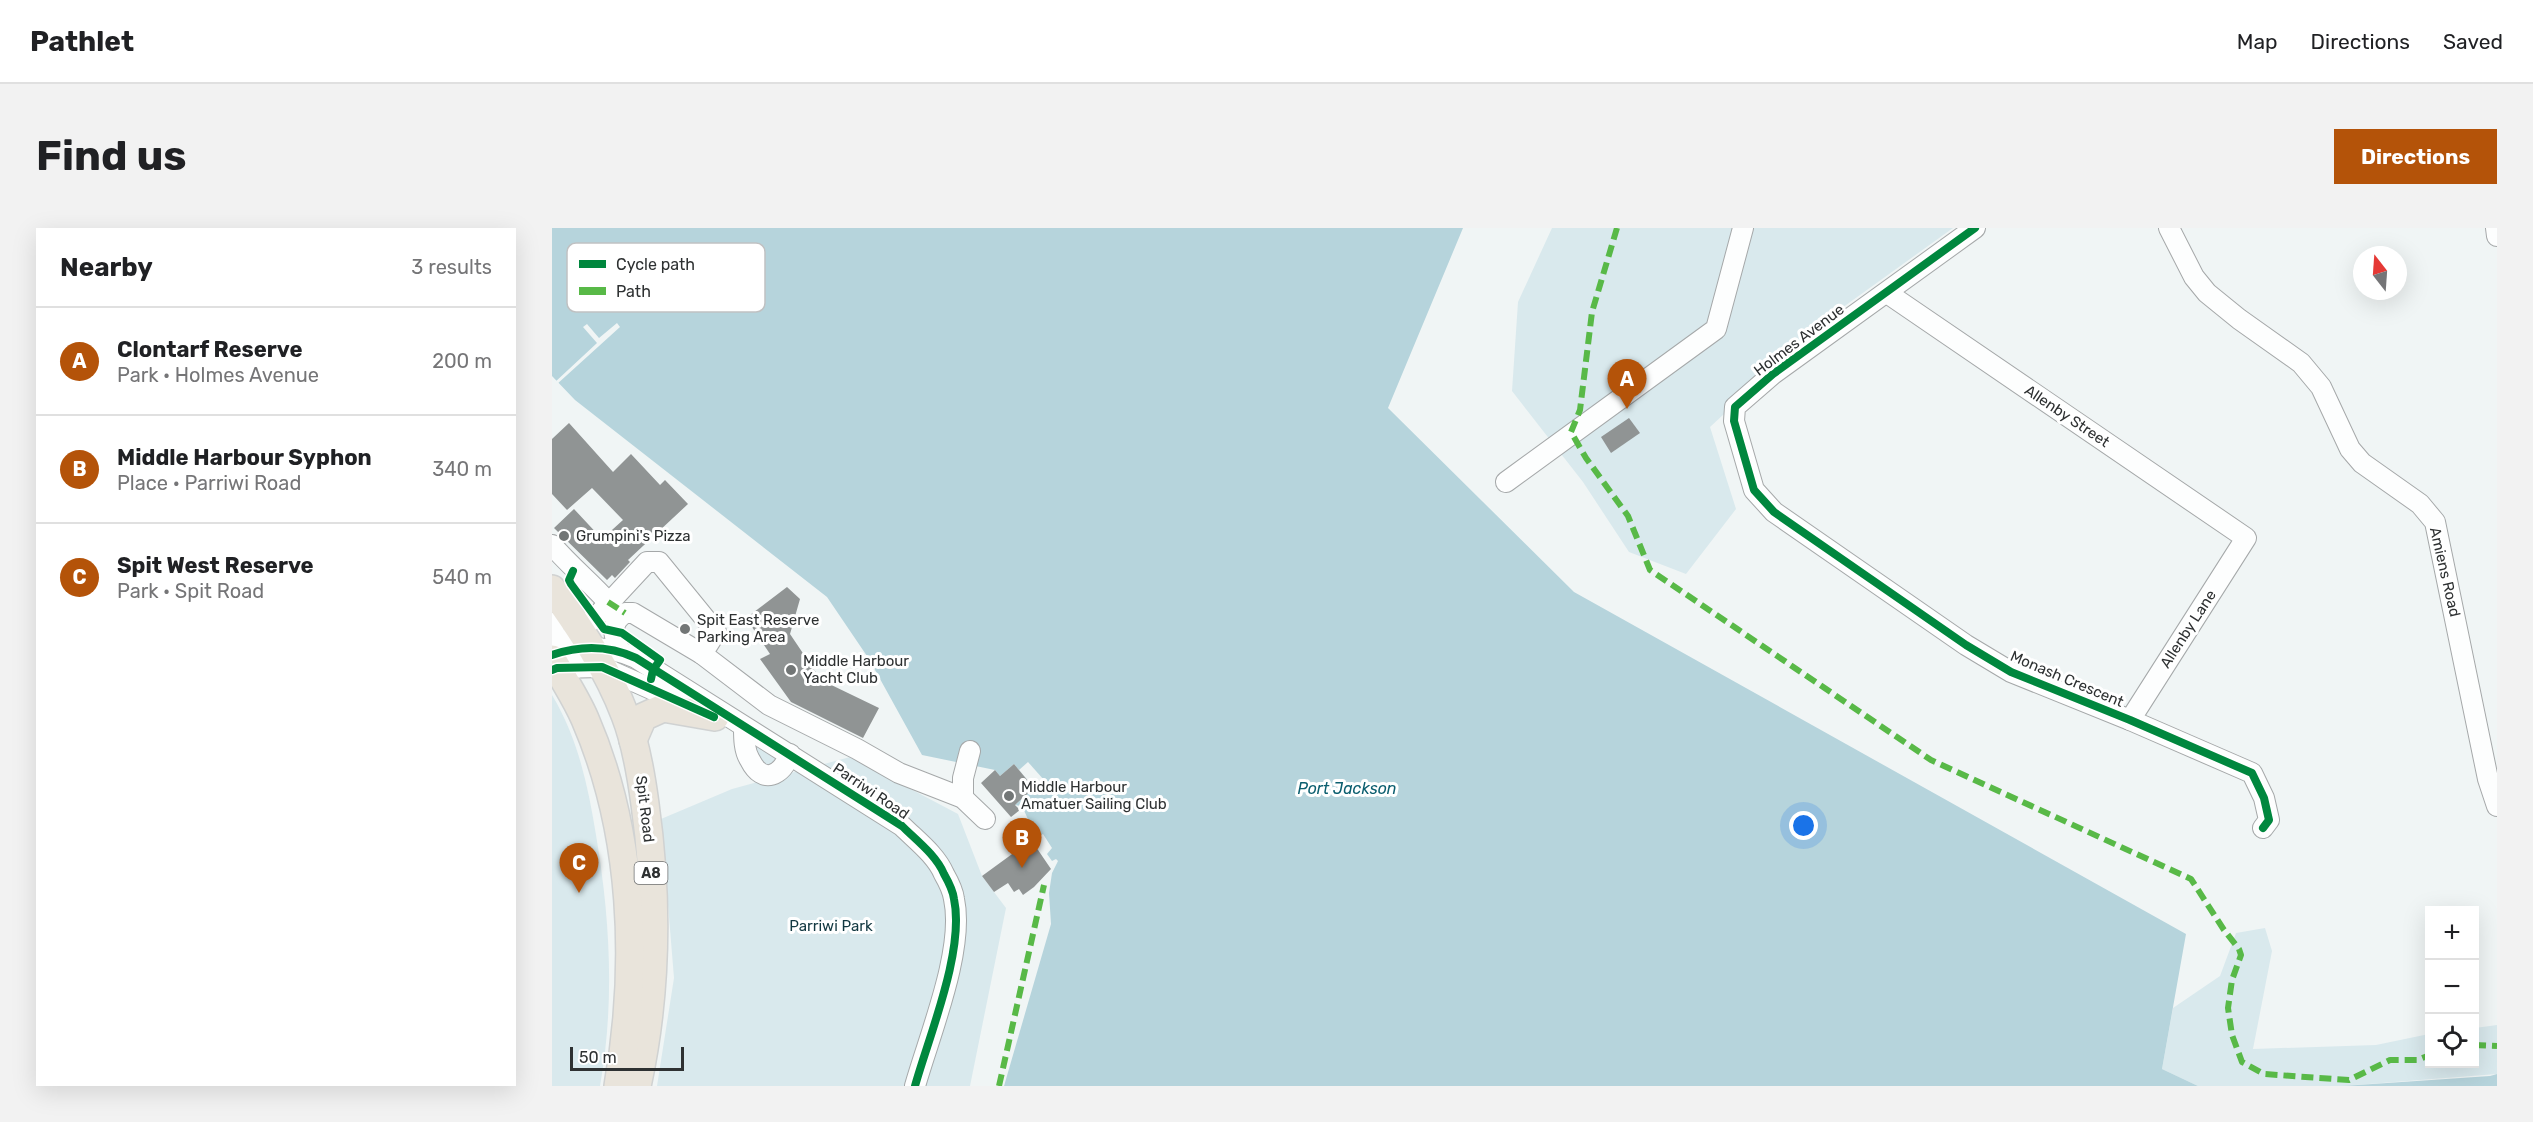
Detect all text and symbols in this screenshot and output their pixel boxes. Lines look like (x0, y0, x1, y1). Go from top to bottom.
text: Pathlet (30, 25, 134, 58)
text: Map (2237, 29, 2278, 54)
text: Directions (2311, 29, 2410, 54)
text: Saved (2443, 29, 2503, 54)
button: Directions (2334, 129, 2497, 184)
text: Find us (36, 131, 187, 181)
legend (567, 243, 765, 312)
north arrow (2353, 246, 2407, 300)
text: Nearby (60, 252, 153, 283)
text: 3 results (411, 255, 492, 279)
text: Cycle path (616, 255, 695, 274)
text: Path (616, 282, 651, 301)
street label: Holmes Avenue (1750, 300, 1848, 380)
text: Clontarf Reserve (117, 336, 303, 363)
text: A (72, 349, 87, 373)
text: 200 m (432, 349, 492, 373)
pin: A (1608, 360, 1646, 409)
text: Park · Holmes Avenue (117, 363, 319, 387)
street label: Allenby Street (2021, 381, 2113, 451)
text: Middle Harbour Syphon (117, 444, 372, 471)
text: B (72, 457, 87, 481)
text: 340 m (432, 457, 492, 481)
text: Place · Parriwi Road (117, 471, 301, 495)
street label: Amiens Road (2426, 525, 2464, 619)
place label: Grumpini's Pizza (576, 527, 691, 545)
marker: Grumpini's Pizza (557, 529, 571, 543)
text: Spit West Reserve (117, 552, 314, 579)
text: C (72, 565, 87, 589)
text: 540 m (432, 565, 492, 589)
text: Park · Spit Road (117, 579, 264, 603)
street label: Allenby Lane (2156, 587, 2220, 671)
place label: Spit East Reserve Parking Area (697, 611, 819, 646)
marker: Spit East Reserve Parking Area (678, 622, 692, 636)
street label: Monash Crescent (2008, 647, 2127, 711)
place label: Middle Harbour Yacht Club (803, 652, 909, 687)
marker: Middle Harbour Yacht Club (784, 663, 798, 677)
street label: Parriwi Road (830, 759, 912, 823)
street label: Spit Road (632, 775, 658, 843)
place label: Middle Harbour Amatuer Sailing Club (1021, 778, 1167, 813)
water label: Port Jackson (1297, 779, 1397, 798)
marker: Middle Harbour Amatuer Sailing Club (1002, 789, 1016, 803)
your location (1789, 811, 1818, 840)
pin: B (1002, 818, 1042, 868)
pin: C (560, 844, 598, 893)
road number: A8 (634, 862, 668, 884)
map controls (2425, 906, 2479, 1068)
button: + (2425, 906, 2479, 960)
park label: Parriwi Park (789, 917, 873, 935)
button: − (2425, 960, 2479, 1014)
button: locate (2425, 1014, 2479, 1068)
scale bar (570, 1044, 684, 1072)
text: 50 m (579, 1048, 617, 1067)

